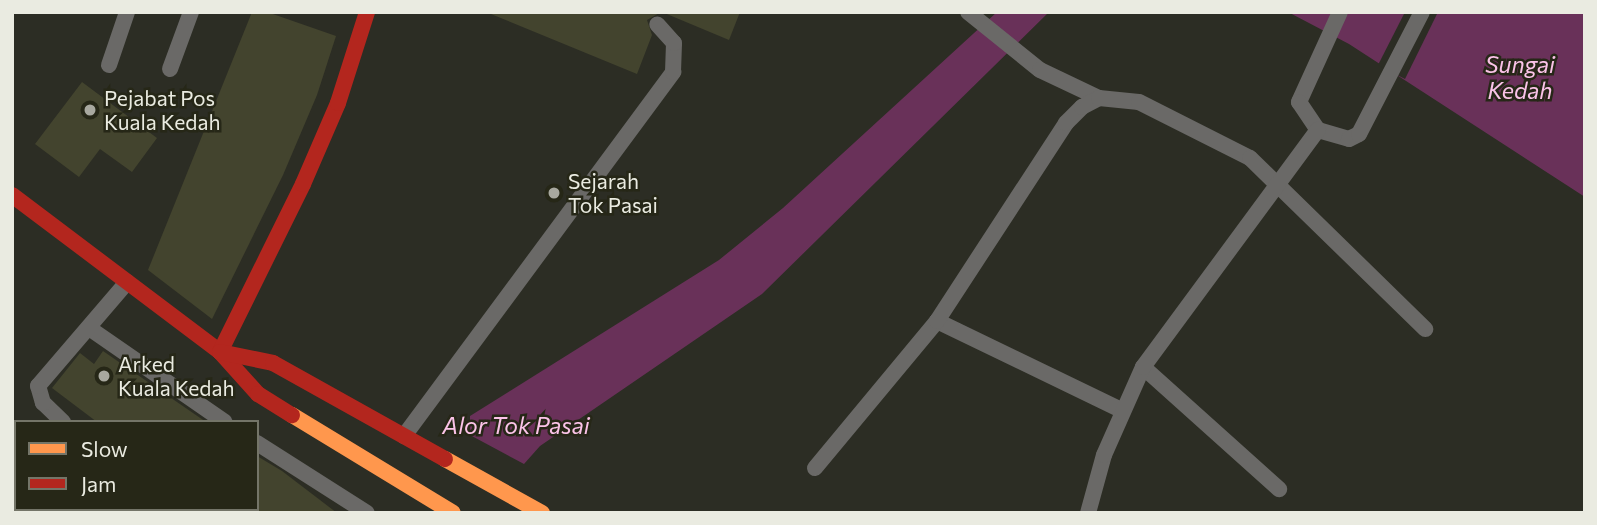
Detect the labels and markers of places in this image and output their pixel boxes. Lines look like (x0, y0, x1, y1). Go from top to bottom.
place label: Pejabat Pos Kuala Kedah (104, 85, 220, 135)
marker: Pejabat Pos Kuala Kedah (82, 102, 98, 118)
place label: Sejarah Tok Pasai (568, 168, 658, 218)
marker: Sejarah Tok Pasai (546, 185, 562, 201)
place label: Arked Kuala Kedah (118, 351, 234, 401)
marker: Arked Kuala Kedah (96, 368, 112, 384)

